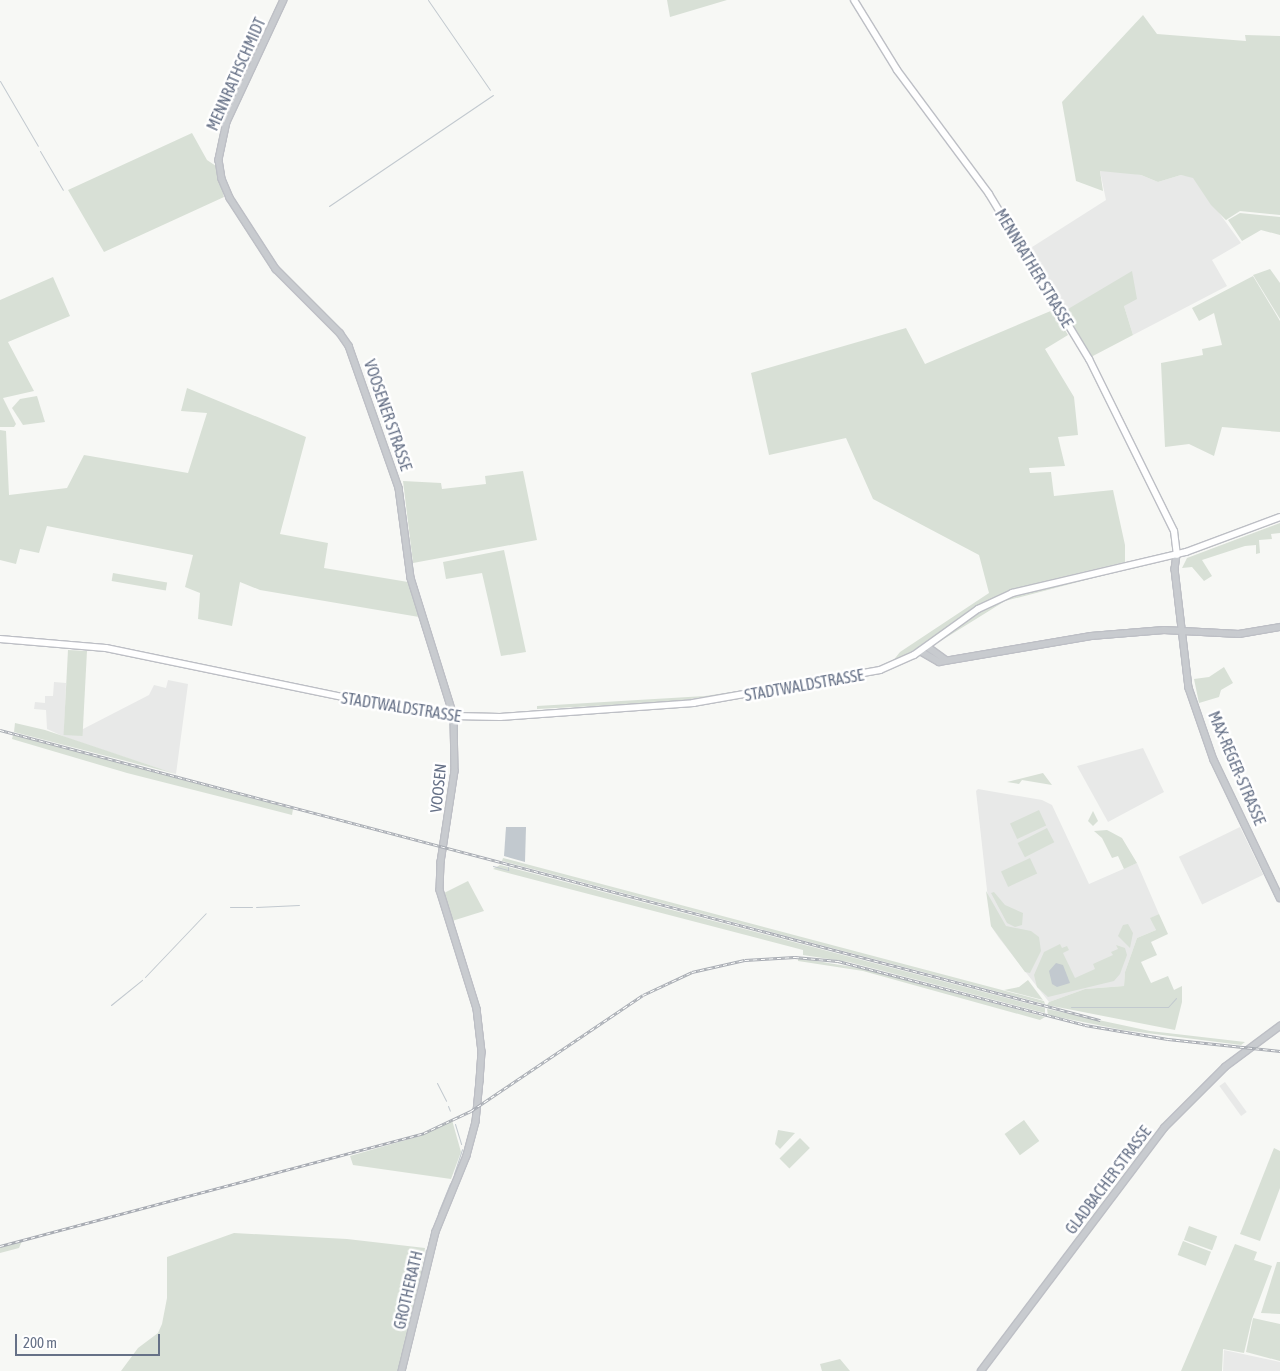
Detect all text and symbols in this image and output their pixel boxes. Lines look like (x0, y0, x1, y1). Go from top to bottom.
street label: MENNRATHSCHMIDT (202, 15, 270, 133)
street label: MENNRATHER STRASSE (991, 205, 1077, 331)
street label: VOOSENER STRASSE (360, 357, 416, 473)
street label: STADTWALDSTRASSE (743, 665, 865, 705)
street label: STADTWALDSTRASSE (340, 688, 462, 726)
street label: MAX-REGER-STRASSE (1204, 708, 1270, 828)
street label: VOOSEN (426, 762, 450, 814)
street label: GLADBACHER STRASSE (1061, 1122, 1155, 1238)
street label: GROTHERATH (390, 1249, 426, 1331)
scale bar (18, 1324, 162, 1356)
text: 200 m (23, 1334, 57, 1351)

